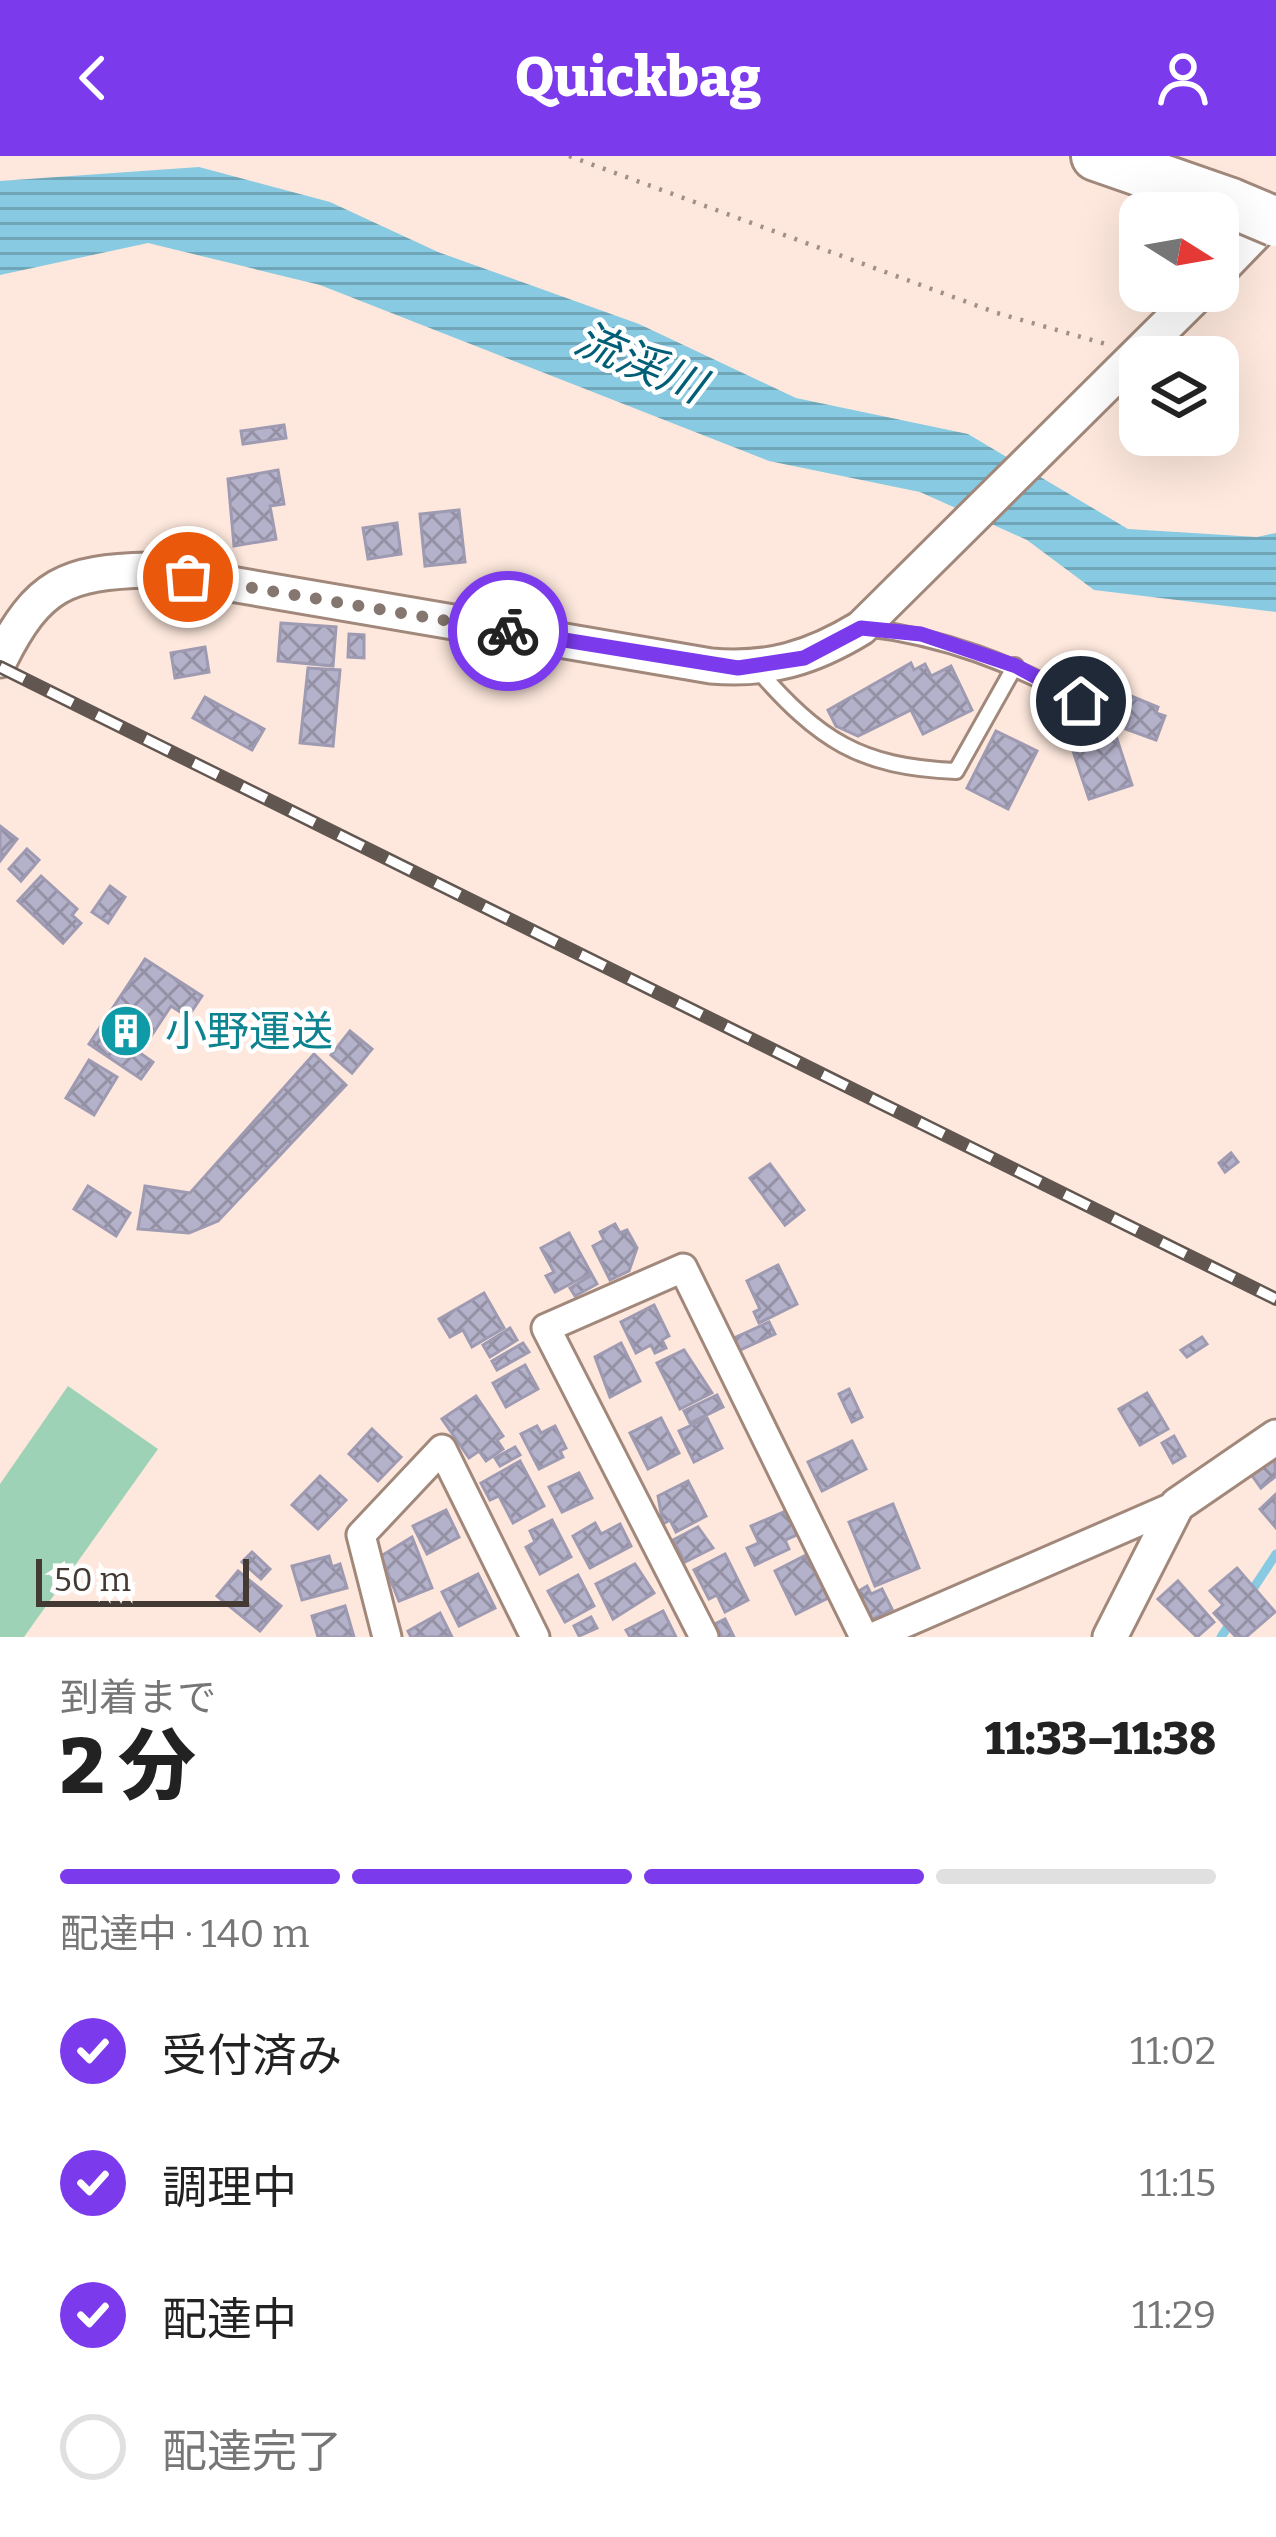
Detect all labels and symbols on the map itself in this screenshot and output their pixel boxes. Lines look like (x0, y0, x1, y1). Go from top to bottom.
north arrow (1119, 192, 1239, 312)
water label: 流渓川 (567, 312, 716, 416)
pin (137, 526, 239, 628)
courier (448, 571, 568, 691)
pin (1030, 650, 1132, 752)
building icon: 小野運送 (98, 1003, 154, 1059)
place label: 小野運送 (165, 1007, 333, 1057)
scale bar (36, 1553, 249, 1606)

